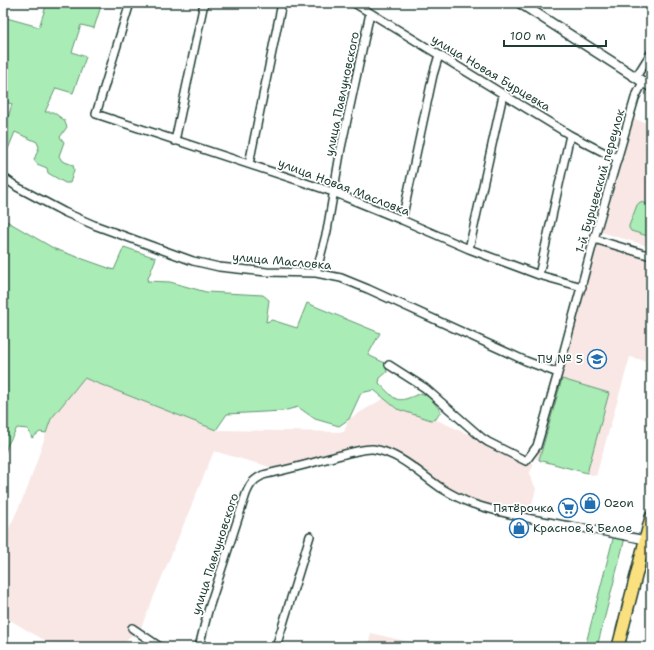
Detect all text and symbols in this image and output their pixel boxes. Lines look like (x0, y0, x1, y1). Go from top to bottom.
scale bar (504, 22, 606, 48)
text: 100 m (510, 28, 546, 44)
street label: улица Павлуновского (321, 30, 363, 158)
street label: улица Новая Бурцевка (428, 31, 554, 115)
street label: 1-й Бурцевский переулок (572, 106, 628, 255)
street label: улица Новая Масловка (276, 154, 413, 220)
street label: улица Масловка (232, 249, 333, 273)
school or university icon: ПУ № 5 (586, 348, 608, 370)
place label: ПУ № 5 (537, 351, 583, 367)
street label: улица Павлуновского (188, 491, 242, 617)
shop icon: Ozon (579, 492, 601, 514)
place label: Ozon (604, 495, 634, 511)
supermarket icon: Пятёрочка (557, 497, 579, 519)
place label: Пятёрочка (493, 500, 555, 516)
shop icon: Красное & Белое (508, 517, 530, 539)
place label: Красное & Белое (533, 520, 632, 536)

